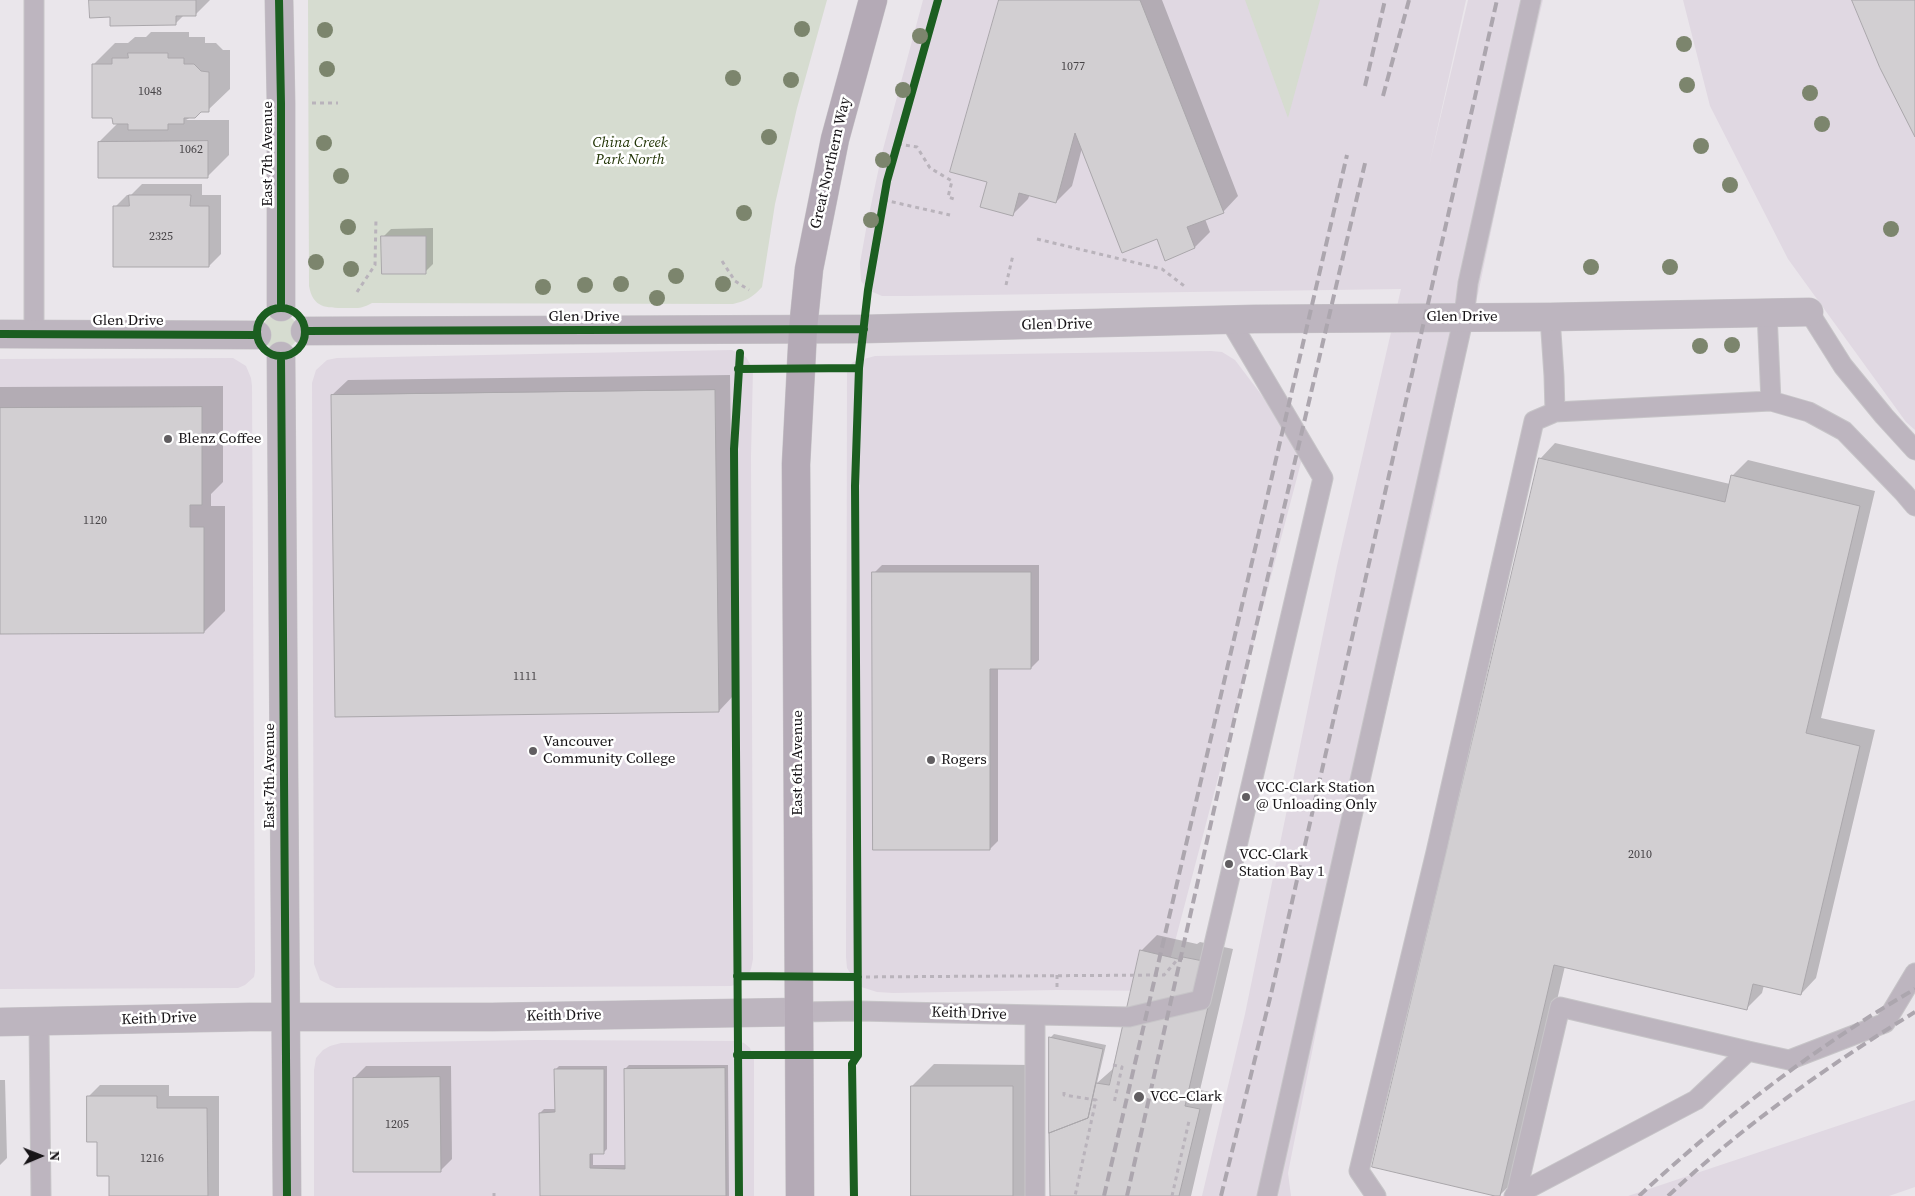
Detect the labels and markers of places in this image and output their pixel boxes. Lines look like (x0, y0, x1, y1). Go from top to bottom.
place label: Blenz Coffee (178, 430, 261, 448)
marker: Blenz Coffee (162, 433, 174, 445)
place label: Vancouver Community College (543, 733, 675, 768)
marker: Vancouver Community College (527, 745, 539, 757)
place label: Rogers (941, 751, 987, 769)
marker: Rogers (925, 754, 937, 766)
place label: VCC-Clark Station @ Unloading Only (1256, 779, 1377, 814)
marker: VCC-Clark Station @ Unloading Only (1240, 791, 1252, 803)
place label: VCC-Clark Station Bay 1 (1239, 846, 1325, 881)
marker: VCC-Clark Station Bay 1 (1223, 858, 1235, 870)
place label: VCC–Clark (1150, 1088, 1222, 1106)
marker: VCC–Clark (1132, 1090, 1146, 1104)

